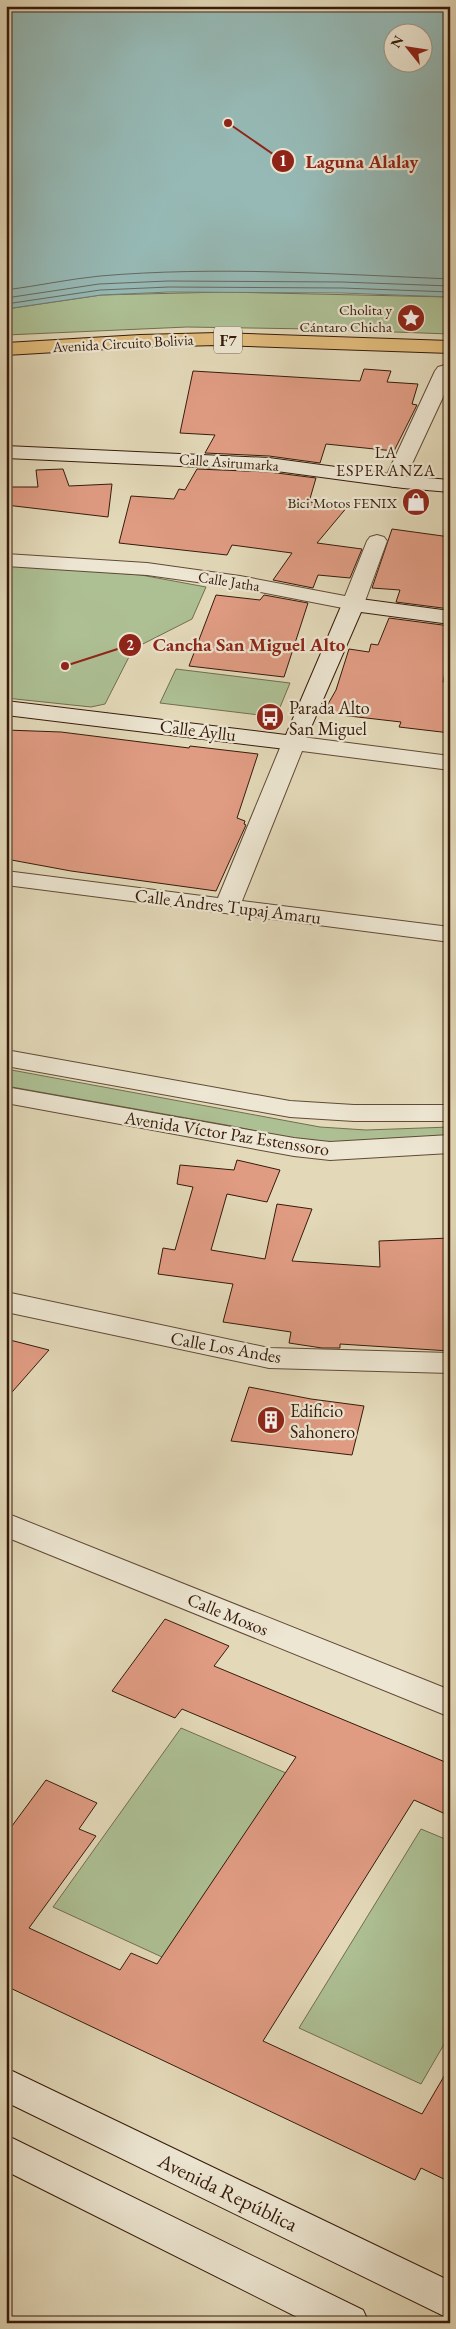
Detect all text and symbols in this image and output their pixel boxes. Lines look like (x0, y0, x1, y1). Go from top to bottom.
north arrow (384, 22, 434, 72)
text: N (386, 32, 408, 51)
callout: Laguna Alalay (271, 144, 428, 178)
text: Laguna Alalay (306, 149, 419, 174)
text: 1 (279, 151, 287, 170)
place label: Cholita y Cántaro Chicha (299, 300, 392, 336)
place icon: Cholita y Cántaro Chicha (396, 303, 426, 333)
road number: F7 (214, 326, 242, 354)
street label: Avenida Circuito Bolivia (51, 330, 194, 356)
district label: LA ESPERANZA (336, 442, 436, 481)
street label: Calle Asirumarka (178, 449, 280, 475)
shop icon: Bici Motos FENIX (401, 487, 431, 517)
place label: Bici Motos FENIX (287, 493, 397, 512)
street label: Calle Jatha (197, 567, 261, 595)
callout: Cancha San Miguel Alto (117, 628, 355, 662)
text: Cancha San Miguel Alto (153, 632, 346, 657)
text: 2 (126, 635, 134, 654)
place label: Parada Alto San Miguel (289, 696, 370, 740)
bus stop icon: Parada Alto San Miguel (255, 702, 285, 732)
street label: Calle Ayllu (159, 714, 238, 746)
street label: Calle Andres Tupaj Amaru (134, 883, 323, 929)
street label: Avenida Víctor Paz Estenssoro (122, 1105, 331, 1161)
street label: Calle Los Andes (169, 1326, 283, 1368)
place label: Edificio Sahonero (290, 1399, 355, 1443)
building icon: Edificio Sahonero (256, 1405, 286, 1435)
street label: Calle Moxos (184, 1587, 272, 1641)
street label: Avenida República (153, 2146, 303, 2238)

